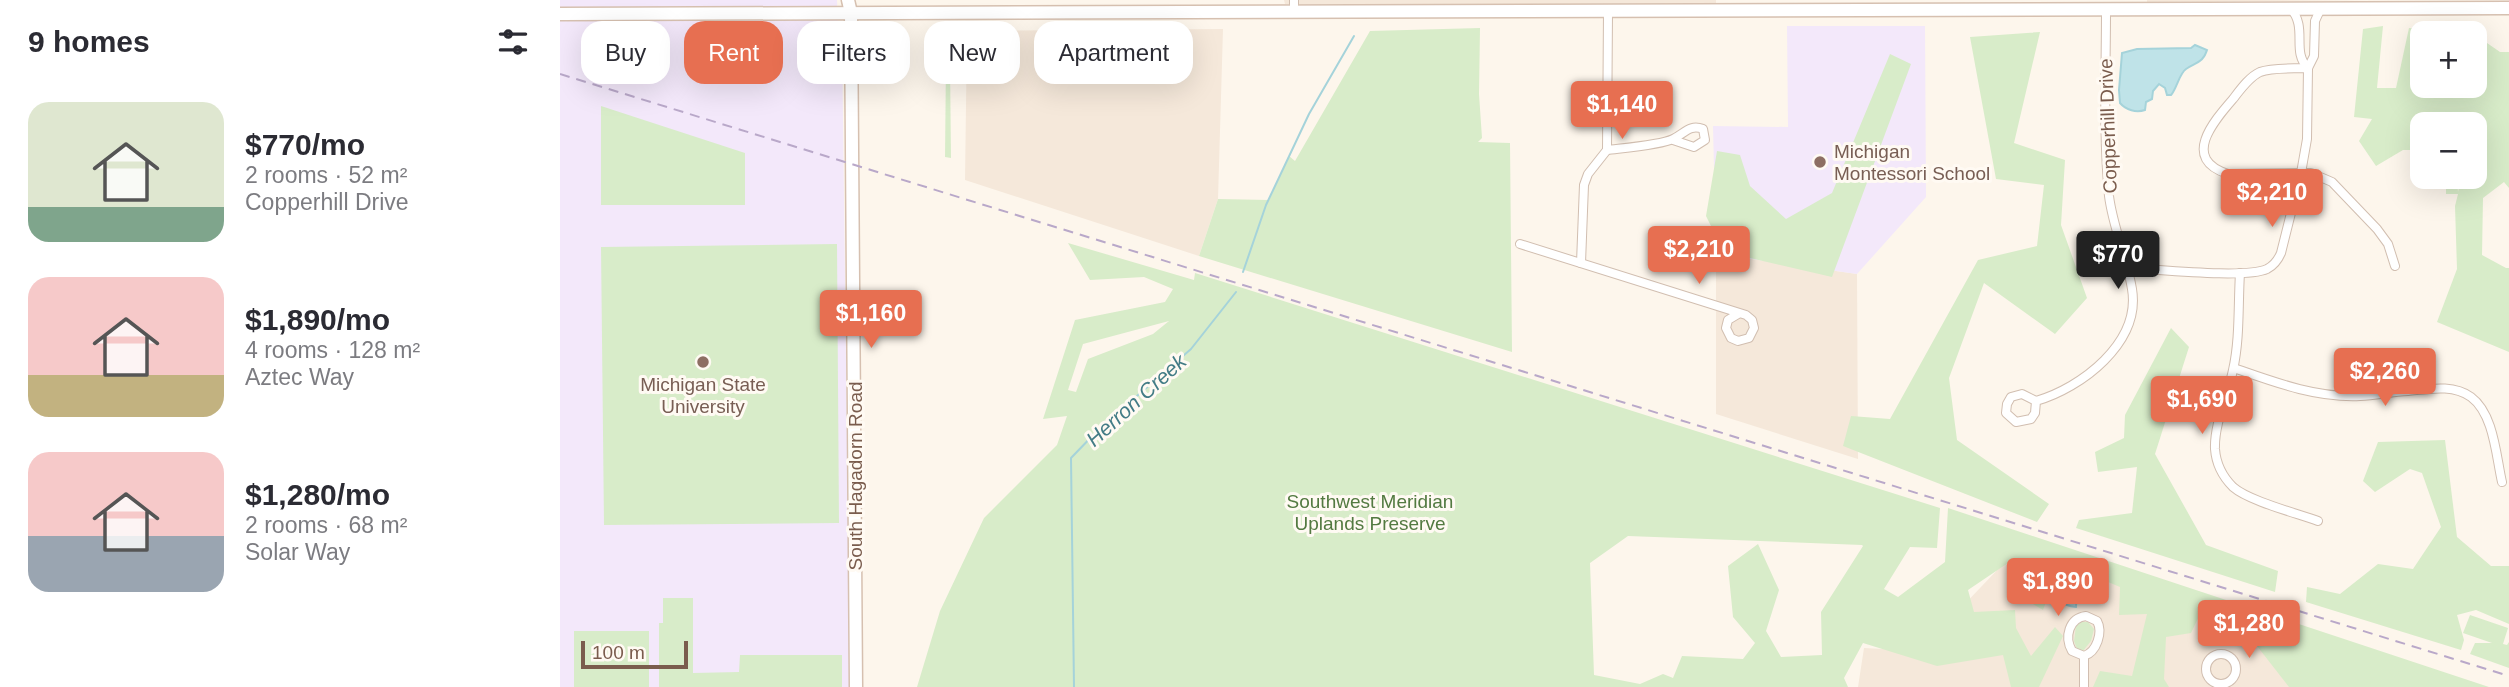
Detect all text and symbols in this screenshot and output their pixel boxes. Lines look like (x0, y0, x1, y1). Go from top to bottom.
chip: Buy (581, 21, 670, 84)
chip: Rent (684, 21, 783, 84)
chip: Filters (797, 21, 910, 84)
chip: New (924, 21, 1020, 84)
chip: Apartment (1034, 21, 1193, 84)
map controls (2410, 21, 2487, 189)
button: + (2410, 21, 2487, 98)
icon: filters (494, 23, 532, 61)
text: 9 homes (28, 25, 150, 58)
street label: Copperhill Drive (2095, 58, 2121, 194)
pin: $1,140 (1565, 82, 1679, 141)
text: $1,140 (1587, 91, 1657, 117)
button: − (2410, 112, 2487, 189)
text: $770/mo (245, 128, 365, 161)
icon: home (84, 130, 168, 214)
place label: Michigan Montessori School (1834, 141, 1990, 184)
marker: Michigan Montessori School (1812, 154, 1828, 170)
text: 2 rooms · 52 m² (245, 162, 407, 188)
pin: $2,210 (2215, 170, 2329, 229)
text: $2,210 (2237, 179, 2307, 205)
text: Copperhill Drive (245, 189, 409, 215)
pin: $2,210 (1642, 226, 1756, 286)
pin: $770 (2077, 232, 2159, 291)
text: $2,210 (1664, 236, 1734, 262)
text: $770 (2092, 241, 2144, 267)
pin: $1,160 (814, 290, 928, 350)
text: $1,160 (836, 300, 906, 326)
text: $1,890/mo (245, 303, 390, 336)
icon: home (84, 305, 168, 389)
text: 4 rooms · 128 m² (245, 337, 420, 363)
water label: Herron Creek (1081, 348, 1192, 451)
pin: $2,260 (2328, 348, 2442, 408)
marker: Michigan State University (695, 354, 711, 370)
text: $2,260 (2350, 358, 2420, 384)
text: Aztec Way (245, 364, 354, 390)
place label: Michigan State University (640, 374, 766, 417)
pin: $1,690 (2145, 376, 2259, 436)
street label: South Hagadorn Road (845, 381, 866, 571)
text: $1,690 (2167, 386, 2237, 412)
text: $1,280/mo (245, 478, 390, 511)
icon: home (84, 480, 168, 564)
park label: Southwest Meridian Uplands Preserve (1287, 491, 1453, 534)
text: 2 rooms · 68 m² (245, 512, 407, 538)
text: Solar Way (245, 539, 350, 565)
pin: $1,890 (2001, 558, 2115, 618)
text: $1,890 (2023, 568, 2093, 594)
pin: $1,280 (2192, 600, 2306, 660)
text: $1,280 (2214, 610, 2284, 636)
scale bar (581, 638, 688, 670)
text: 100 m (592, 642, 645, 663)

